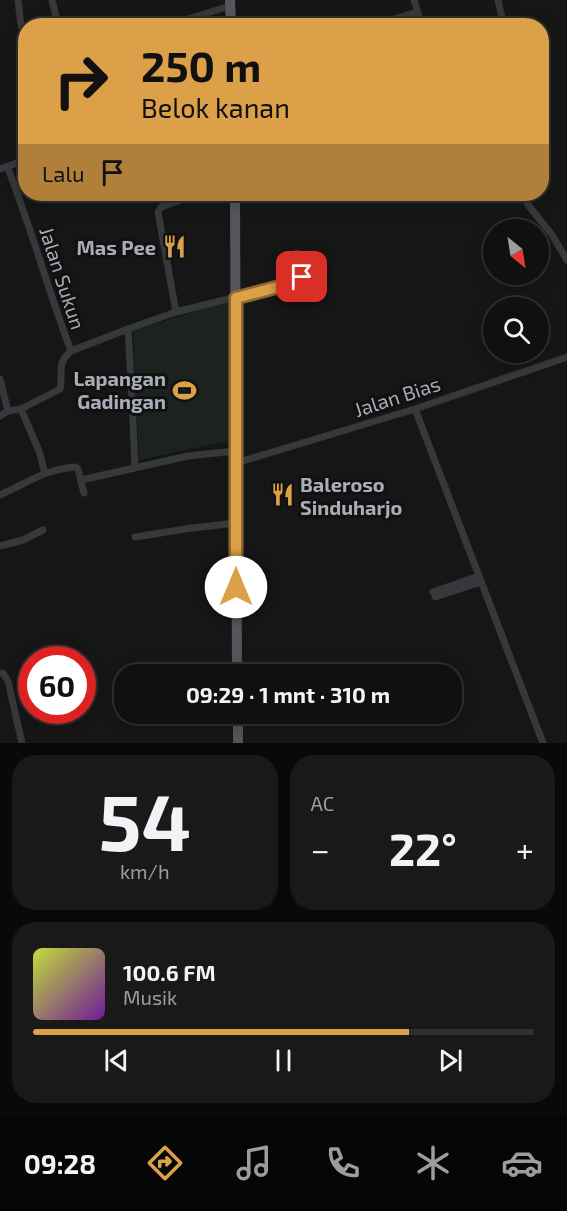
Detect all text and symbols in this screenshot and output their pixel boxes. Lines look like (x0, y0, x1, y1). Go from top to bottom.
text: 250 m (141, 40, 261, 90)
icon: right (42, 42, 120, 120)
text: Belok kanan (141, 91, 290, 123)
icon: arrive (96, 156, 129, 189)
text: Lalu (42, 160, 84, 186)
north arrow (483, 219, 549, 285)
map controls (483, 219, 549, 363)
street label: Jalan Sukun (35, 224, 91, 332)
restaurant icon: Mas Pee (161, 234, 187, 260)
place label: Mas Pee (77, 235, 156, 259)
pin (276, 251, 327, 302)
icon: arrive (285, 260, 318, 293)
button: search (483, 297, 549, 363)
place label: Lapangan Gadingan (74, 366, 166, 413)
street label: Jalan Bias (351, 371, 443, 421)
sports icon: Lapangan Gadingan (171, 377, 197, 403)
place label: Baleroso Sinduharjo (300, 472, 402, 519)
restaurant icon: Baleroso Sinduharjo (269, 482, 295, 508)
position arrow (204, 555, 268, 619)
speed limit sign: 60 (18, 646, 96, 724)
text: 09:29 · 1 mnt · 310 m (186, 681, 390, 707)
text: 54 (98, 773, 191, 867)
text: AC (311, 791, 334, 815)
text: 22° (389, 821, 457, 875)
text: − (311, 829, 330, 869)
text: + (516, 829, 534, 869)
text: km/h (120, 859, 170, 883)
text: 100.6 FM (123, 959, 216, 985)
text: Musik (123, 985, 177, 1009)
icon: previous (100, 1044, 133, 1077)
icon: pause (267, 1044, 300, 1077)
icon: next (434, 1044, 467, 1077)
icon: directions (144, 1142, 186, 1184)
icon: music (233, 1142, 275, 1184)
icon: phone (322, 1142, 364, 1184)
icon: climate (412, 1142, 454, 1184)
icon: car (501, 1142, 543, 1184)
text: 09:28 (24, 1147, 96, 1179)

